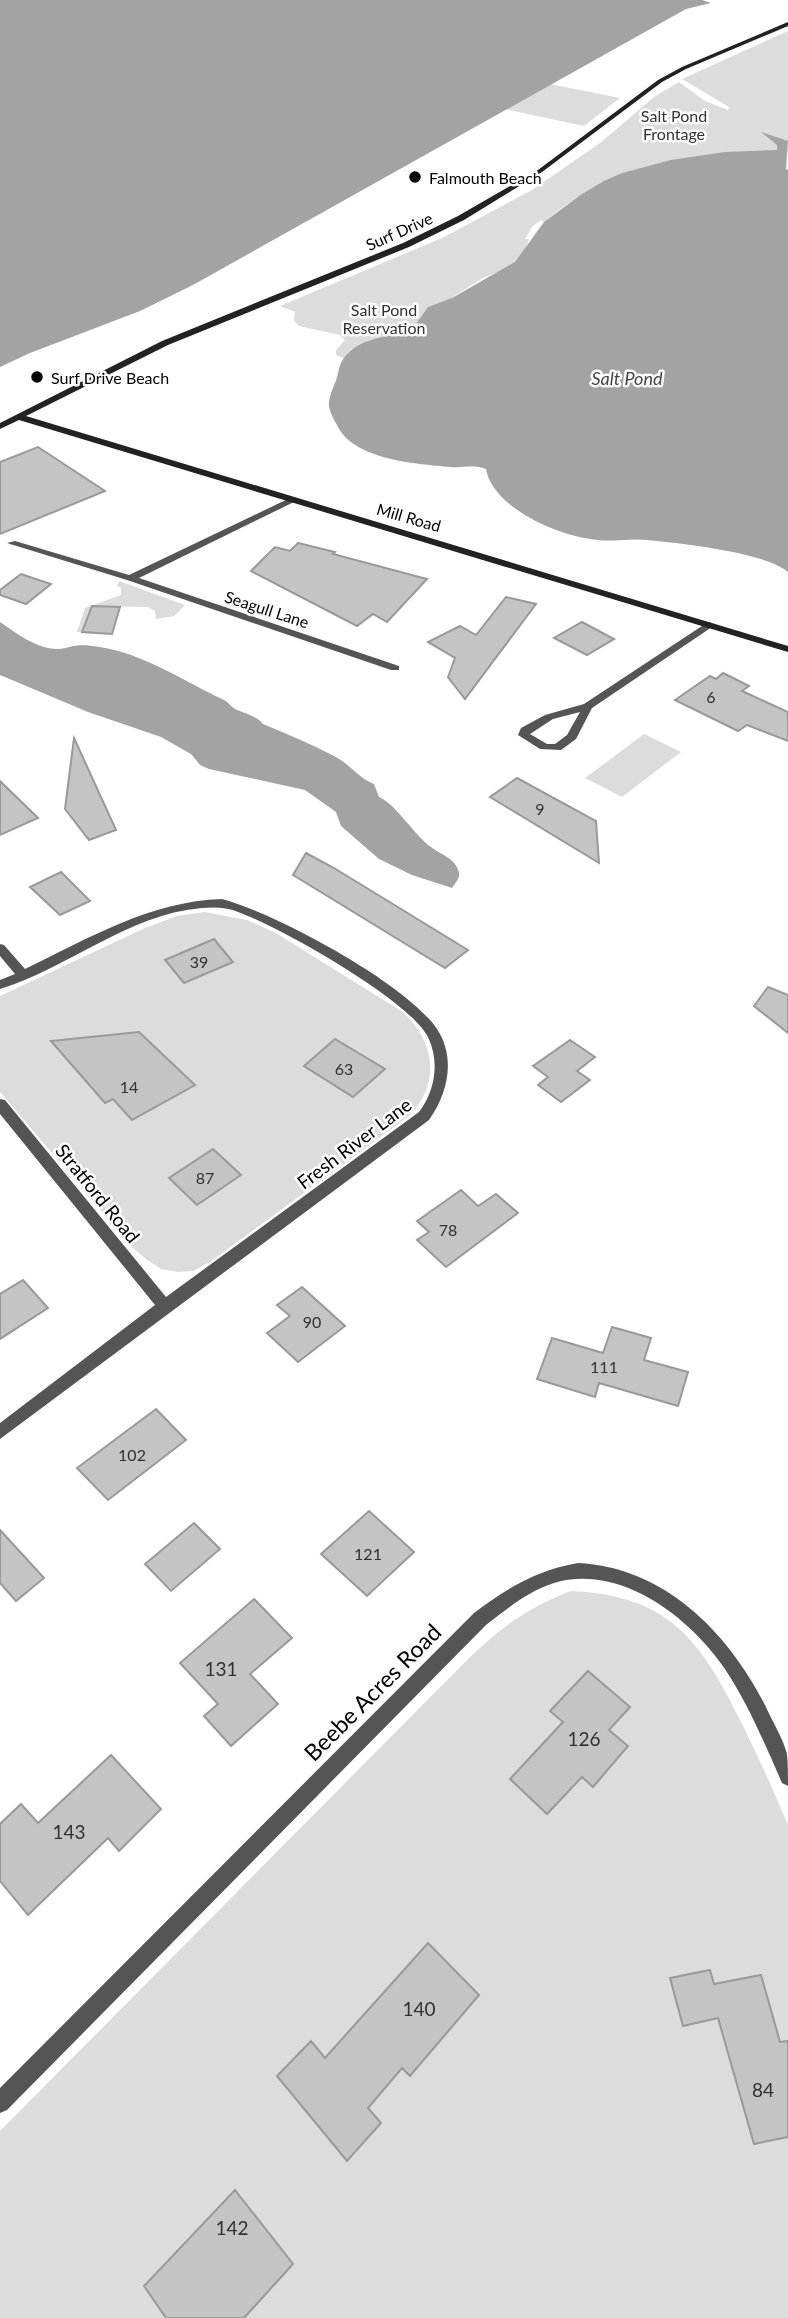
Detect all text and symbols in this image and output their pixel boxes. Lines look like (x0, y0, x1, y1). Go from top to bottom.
park label: Salt Pond Frontage (641, 106, 707, 143)
place label: Falmouth Beach (429, 168, 542, 187)
marker: Falmouth Beach (407, 169, 423, 185)
street label: Surf Drive (363, 208, 435, 254)
park label: Salt Pond Reservation (343, 300, 425, 337)
water label: Salt Pond (591, 367, 663, 389)
place label: Surf Drive Beach (51, 368, 169, 387)
marker: Surf Drive Beach (29, 369, 45, 385)
street label: Mill Road (375, 499, 443, 535)
street label: Seagull Lane (222, 586, 312, 632)
house number: 6 (706, 687, 716, 706)
house number: 9 (535, 799, 545, 818)
house number: 39 (190, 952, 208, 971)
house number: 63 (335, 1059, 353, 1078)
house number: 14 (120, 1077, 138, 1096)
street label: Fresh River Lane (292, 1093, 416, 1193)
street label: Stratford Road (51, 1139, 145, 1247)
house number: 87 (196, 1168, 214, 1187)
house number: 78 (439, 1220, 457, 1239)
house number: 90 (303, 1312, 321, 1331)
house number: 111 (590, 1357, 618, 1376)
house number: 102 (118, 1445, 146, 1464)
house number: 121 (354, 1544, 382, 1563)
street label: Beebe Acres Road (298, 1618, 446, 1766)
house number: 131 (204, 1657, 238, 1680)
house number: 126 (567, 1727, 601, 1750)
house number: 143 (52, 1820, 86, 1843)
house number: 140 (402, 1997, 436, 2020)
house number: 84 (752, 2078, 774, 2101)
house number: 142 (215, 2216, 249, 2239)

